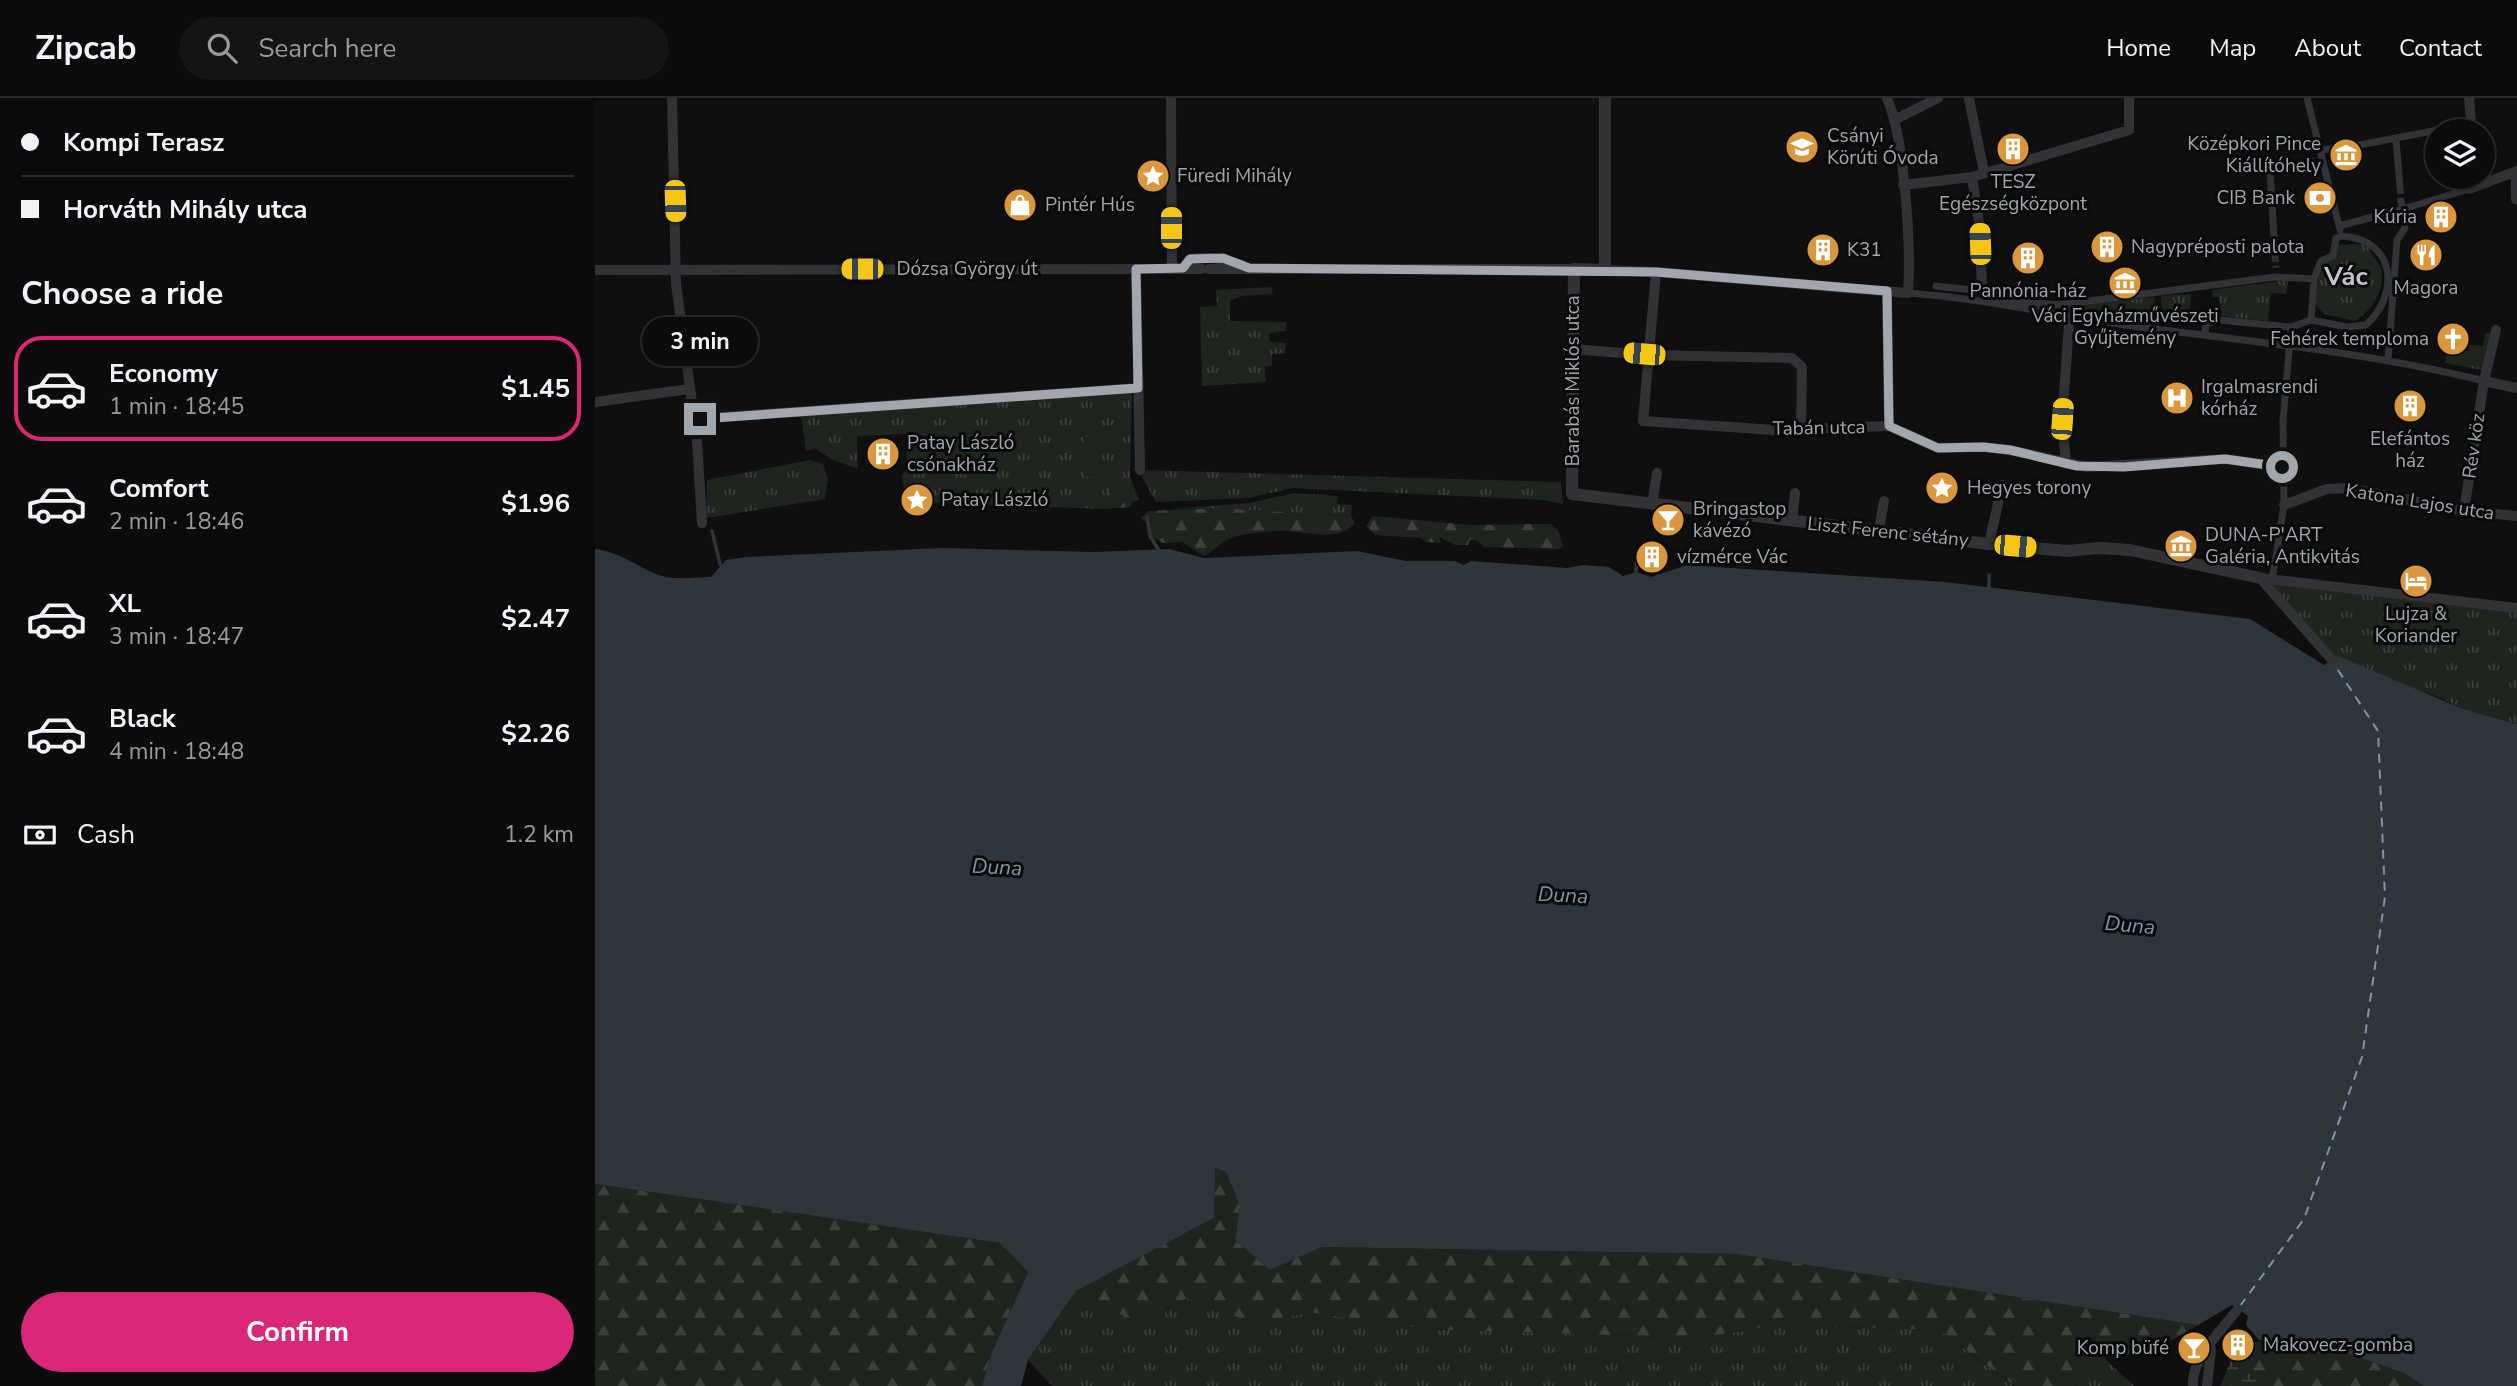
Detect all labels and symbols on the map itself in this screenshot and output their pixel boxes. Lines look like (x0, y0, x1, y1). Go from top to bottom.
place label: Csányi Körúti Óvoda (1827, 123, 1939, 171)
school or university icon: Csányi Körúti Óvoda (1783, 128, 1821, 166)
building icon: TESZ Egészségközpont (1994, 130, 2032, 168)
place label: Középkori Pince Kiállítóhely (2187, 131, 2321, 179)
museum icon: Középkori Pince Kiállítóhely (2327, 136, 2365, 174)
place icon: Füredi Mihály (1134, 157, 1172, 195)
place label: Füredi Mihály (1177, 163, 1292, 189)
place label: TESZ Egészségközpont (1939, 169, 2087, 217)
bank icon: CIB Bank (2301, 179, 2339, 217)
car (664, 180, 687, 222)
place label: CIB Bank (2216, 185, 2295, 211)
shop icon: Pintér Hús (1001, 186, 1039, 224)
place label: Pintér Hús (1045, 192, 1135, 218)
building icon: Kúria (2422, 198, 2460, 236)
place label: Kúria (2373, 204, 2417, 230)
car (1161, 207, 1182, 249)
car (1969, 223, 1992, 265)
building icon: Nagypréposti palota (2088, 228, 2126, 266)
building icon: K31 (1804, 231, 1842, 269)
place label: Nagypréposti palota (2131, 234, 2304, 260)
restaurant icon: Magora (2407, 236, 2445, 274)
place label: K31 (1847, 237, 1882, 263)
building icon: Pannónia-ház (2009, 239, 2047, 277)
street label: Dózsa György út (896, 256, 1038, 282)
car (842, 259, 884, 280)
district label: Vác (2323, 259, 2368, 294)
museum icon: Váci Egyházművészeti Gyűjtemény (2106, 264, 2144, 302)
place label: Magora (2394, 275, 2458, 301)
place label: Pannónia-ház (1970, 278, 2087, 304)
street label: Barabás Miklós utca (1560, 295, 1586, 467)
place label: Váci Egyházművészeti Gyűjtemény (2030, 303, 2219, 351)
callout: 3 min (642, 317, 758, 366)
church icon: Fehérek temploma (2434, 320, 2472, 358)
place label: Fehérek temploma (2270, 326, 2429, 352)
car (1623, 342, 1666, 366)
place label: Irgalmasrendi kórház (2201, 374, 2318, 422)
hospital icon: Irgalmasrendi kórház (2158, 379, 2196, 417)
building icon: Elefántos ház (2391, 387, 2429, 425)
car (2051, 397, 2074, 441)
route end (684, 403, 716, 435)
street label: Rév köz (2457, 411, 2491, 480)
street label: Tabán utca (1772, 414, 1866, 442)
place label: Elefántos ház (2370, 426, 2450, 474)
place label: Patay László csónakház (907, 430, 1014, 478)
building icon: Patay László csónakház (864, 435, 902, 473)
route start (2266, 451, 2298, 483)
place icon: Hegyes torony (1923, 469, 1961, 507)
place label: Hegyes torony (1967, 475, 2092, 501)
street label: Katona Lajos utca (2344, 477, 2496, 527)
place icon: Patay László (898, 481, 936, 519)
place label: Patay László (941, 487, 1048, 513)
place label: Bringastop kávézó (1693, 496, 1786, 544)
bar icon: Bringastop kávézó (1649, 501, 1687, 539)
street label: Liszt Ferenc sétány (1806, 511, 1970, 553)
place label: DUNA-P'ART Galéria, Antikvitás (2205, 522, 2360, 570)
museum icon: DUNA-P'ART Galéria, Antikvitás (2162, 527, 2200, 565)
car (1994, 534, 2037, 558)
building icon: vízmérce Vác (1633, 538, 1671, 576)
place label: vízmérce Vác (1677, 544, 1788, 570)
hotel icon: Lujza & Koriander (2397, 562, 2435, 600)
place label: Lujza & Koriander (2375, 601, 2457, 649)
water label: Duna (971, 852, 1023, 882)
water label: Duna (1537, 880, 1589, 910)
water label: Duna (2104, 909, 2156, 941)
building icon: Makovecz-gomba (2219, 1326, 2257, 1364)
bar icon: Komp büfé (2175, 1329, 2213, 1367)
place label: Makovecz-gomba (2263, 1332, 2413, 1358)
place label: Komp büfé (2077, 1335, 2169, 1361)

